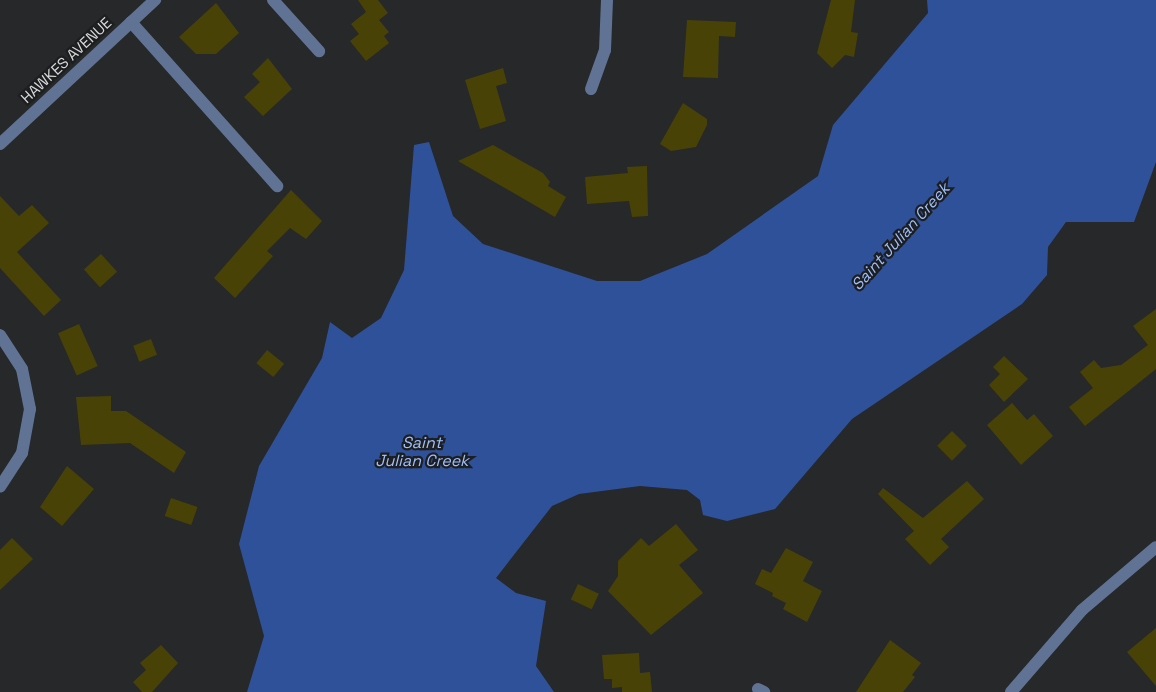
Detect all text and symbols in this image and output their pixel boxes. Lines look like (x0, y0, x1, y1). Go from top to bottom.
street label: HAWKES AVENUE (17, 13, 115, 107)
water label: Saint Julian Creek (848, 180, 954, 294)
water label: Saint Julian Creek (375, 433, 469, 471)

